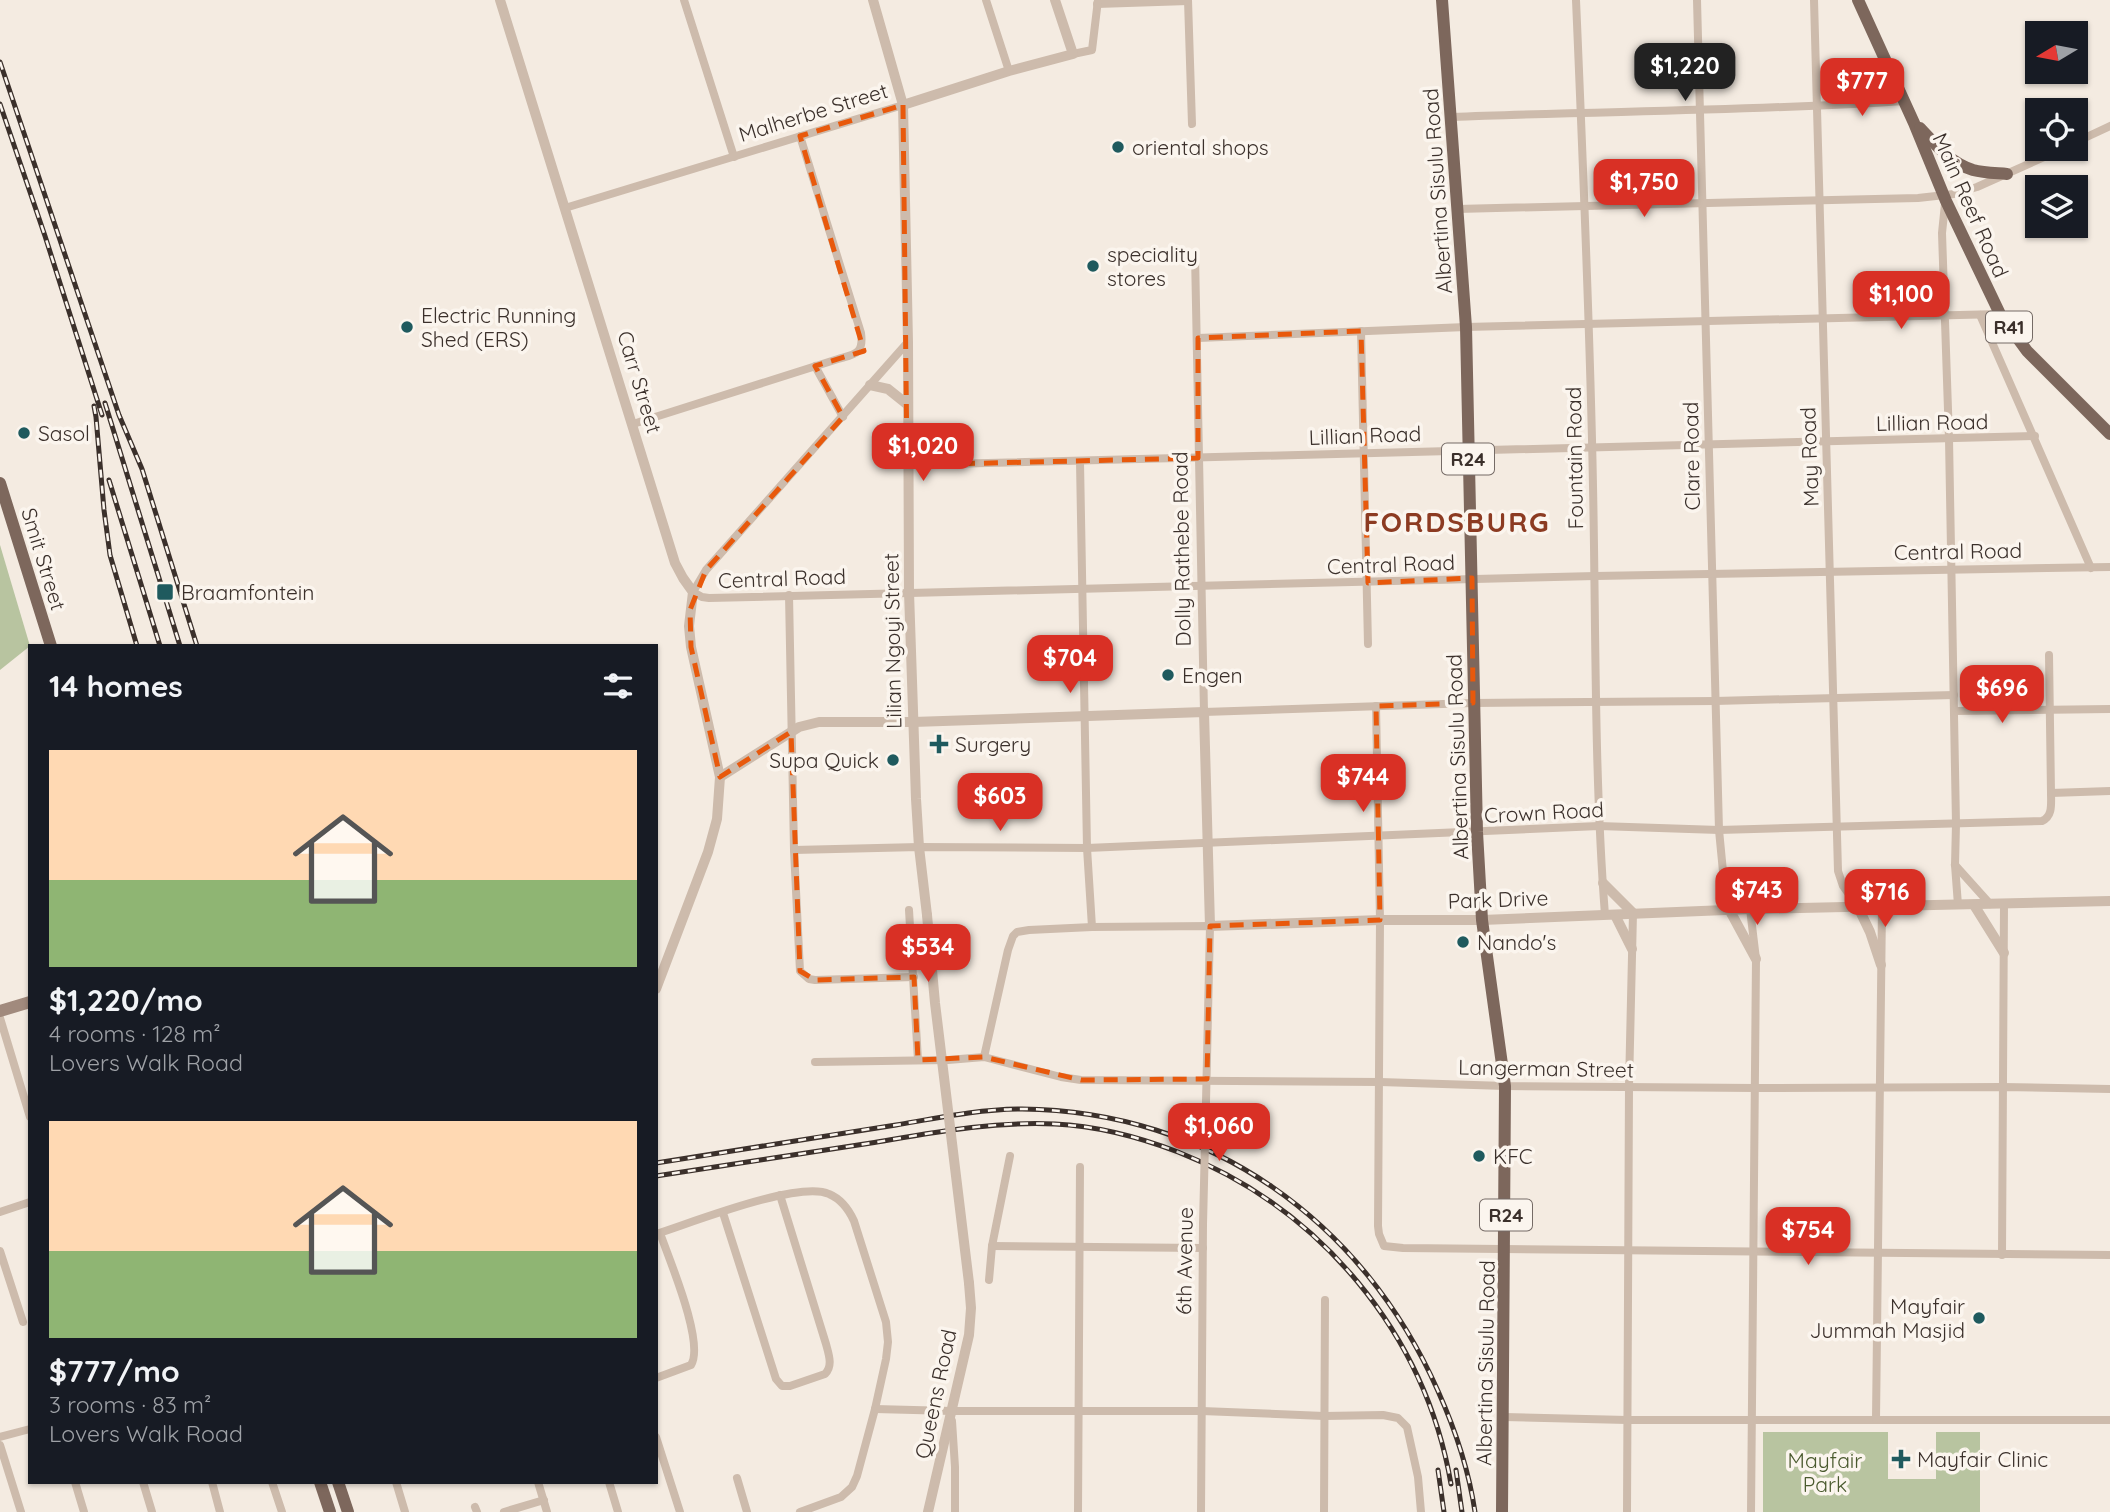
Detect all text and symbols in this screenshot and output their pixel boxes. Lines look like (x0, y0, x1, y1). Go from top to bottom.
north arrow (2025, 21, 2088, 84)
map controls (2025, 21, 2088, 238)
pin: $1,220 (1628, 43, 1742, 103)
text: $1,220 (1650, 51, 1720, 80)
pin: $777 (1821, 58, 1903, 118)
text: $777 (1836, 66, 1888, 95)
street label: Malherbe Street (735, 77, 891, 147)
street label: Albertina Sisulu Road (1417, 87, 1457, 295)
button: locate (2025, 98, 2088, 161)
street label: Main Reef Road (1927, 129, 2015, 281)
place label: oriental shops (1132, 134, 1269, 160)
marker: oriental shops (1110, 139, 1126, 155)
pin: $1,750 (1587, 160, 1701, 219)
text: $1,750 (1610, 167, 1679, 196)
button: layers (2025, 175, 2088, 238)
place label: speciality stores (1107, 241, 1198, 291)
marker: speciality stores (1085, 258, 1101, 274)
pin: $1,100 (1844, 272, 1958, 331)
text: $1,100 (1869, 279, 1933, 308)
place label: Electric Running Shed (ERS) (421, 302, 576, 352)
road number: R41 (1986, 312, 2032, 342)
marker: Electric Running Shed (ERS) (399, 319, 415, 335)
street label: Carr Street (612, 328, 668, 436)
street label: Fountain Road (1560, 386, 1588, 530)
street label: Clare Road (1677, 401, 1705, 511)
street label: May Road (1794, 407, 1824, 507)
street label: Lillian Road (1876, 408, 1988, 436)
place label: Sasol (38, 420, 90, 446)
street label: Lillian Road (1308, 420, 1422, 450)
pin: $1,020 (866, 424, 980, 483)
marker: Sasol (16, 425, 32, 441)
text: $1,020 (888, 431, 958, 460)
road number: R24 (1442, 444, 1494, 474)
street label: Dolly Rathebe Road (1166, 451, 1196, 647)
district label: FORDSBURG (1363, 504, 1551, 539)
street label: Smit Street (16, 505, 72, 613)
street label: Central Road (1894, 537, 2022, 565)
street label: Central Road (1327, 549, 1455, 579)
street label: Lilian Ngoyi Street (877, 553, 907, 729)
street label: Central Road (718, 563, 846, 593)
place label: Braamfontein (181, 579, 314, 605)
marker: Braamfontein (155, 582, 175, 602)
pin: $704 (1029, 636, 1111, 695)
text: $704 (1043, 643, 1097, 672)
street label: Albertina Sisulu Road (1440, 654, 1474, 860)
place label: Engen (1182, 662, 1243, 688)
pin: $696 (1961, 666, 2043, 725)
text: 14 homes (49, 667, 183, 705)
icon: filters (599, 667, 637, 705)
marker: Engen (1160, 667, 1176, 683)
text: $696 (1976, 673, 2028, 702)
place label: Surgery (955, 731, 1031, 757)
marker: Surgery (929, 734, 949, 754)
place label: Supa Quick (769, 747, 879, 773)
marker: Supa Quick (885, 752, 901, 768)
pin: $744 (1322, 754, 1404, 814)
text: $744 (1337, 762, 1389, 791)
pin: $603 (959, 774, 1041, 833)
text: $603 (974, 781, 1026, 810)
icon: home (280, 796, 406, 922)
street label: Crown Road (1484, 796, 1604, 828)
pin: $743 (1716, 867, 1798, 927)
pin: $716 (1844, 870, 1926, 929)
text: $743 (1731, 875, 1783, 904)
text: $716 (1861, 877, 1909, 906)
street label: Park Drive (1447, 884, 1549, 914)
pin: $534 (887, 925, 969, 984)
place label: Nando's (1477, 929, 1556, 955)
text: $534 (902, 932, 954, 961)
marker: Nando's (1455, 934, 1471, 950)
text: $1,220/mo (49, 981, 203, 1019)
text: 4 rooms · 128 m² (49, 1019, 221, 1048)
text: Lovers Walk Road (49, 1048, 243, 1077)
street label: Langerman Street (1458, 1053, 1634, 1083)
pin: $1,060 (1162, 1104, 1276, 1163)
text: $1,060 (1184, 1111, 1254, 1140)
place label: KFC (1493, 1143, 1533, 1169)
marker: KFC (1471, 1148, 1487, 1164)
icon: home (280, 1167, 406, 1293)
road number: R24 (1480, 1200, 1532, 1231)
street label: 6th Avenue (1170, 1207, 1198, 1315)
pin: $754 (1767, 1208, 1849, 1267)
text: $754 (1781, 1215, 1835, 1244)
street label: Albertina Sisulu Road (1470, 1260, 1500, 1466)
place label: Mayfair Jummah Masjid (1810, 1293, 1965, 1343)
marker: Mayfair Jummah Masjid (1971, 1310, 1987, 1326)
street label: Queens Road (909, 1327, 961, 1461)
text: $777/mo (49, 1352, 180, 1390)
text: 3 rooms · 83 m² (49, 1390, 211, 1419)
text: Lovers Walk Road (49, 1419, 243, 1448)
place label: Mayfair Clinic (1917, 1446, 2048, 1472)
park label: Mayfair Park (1788, 1447, 1862, 1497)
marker: Mayfair Clinic (1891, 1449, 1911, 1469)

